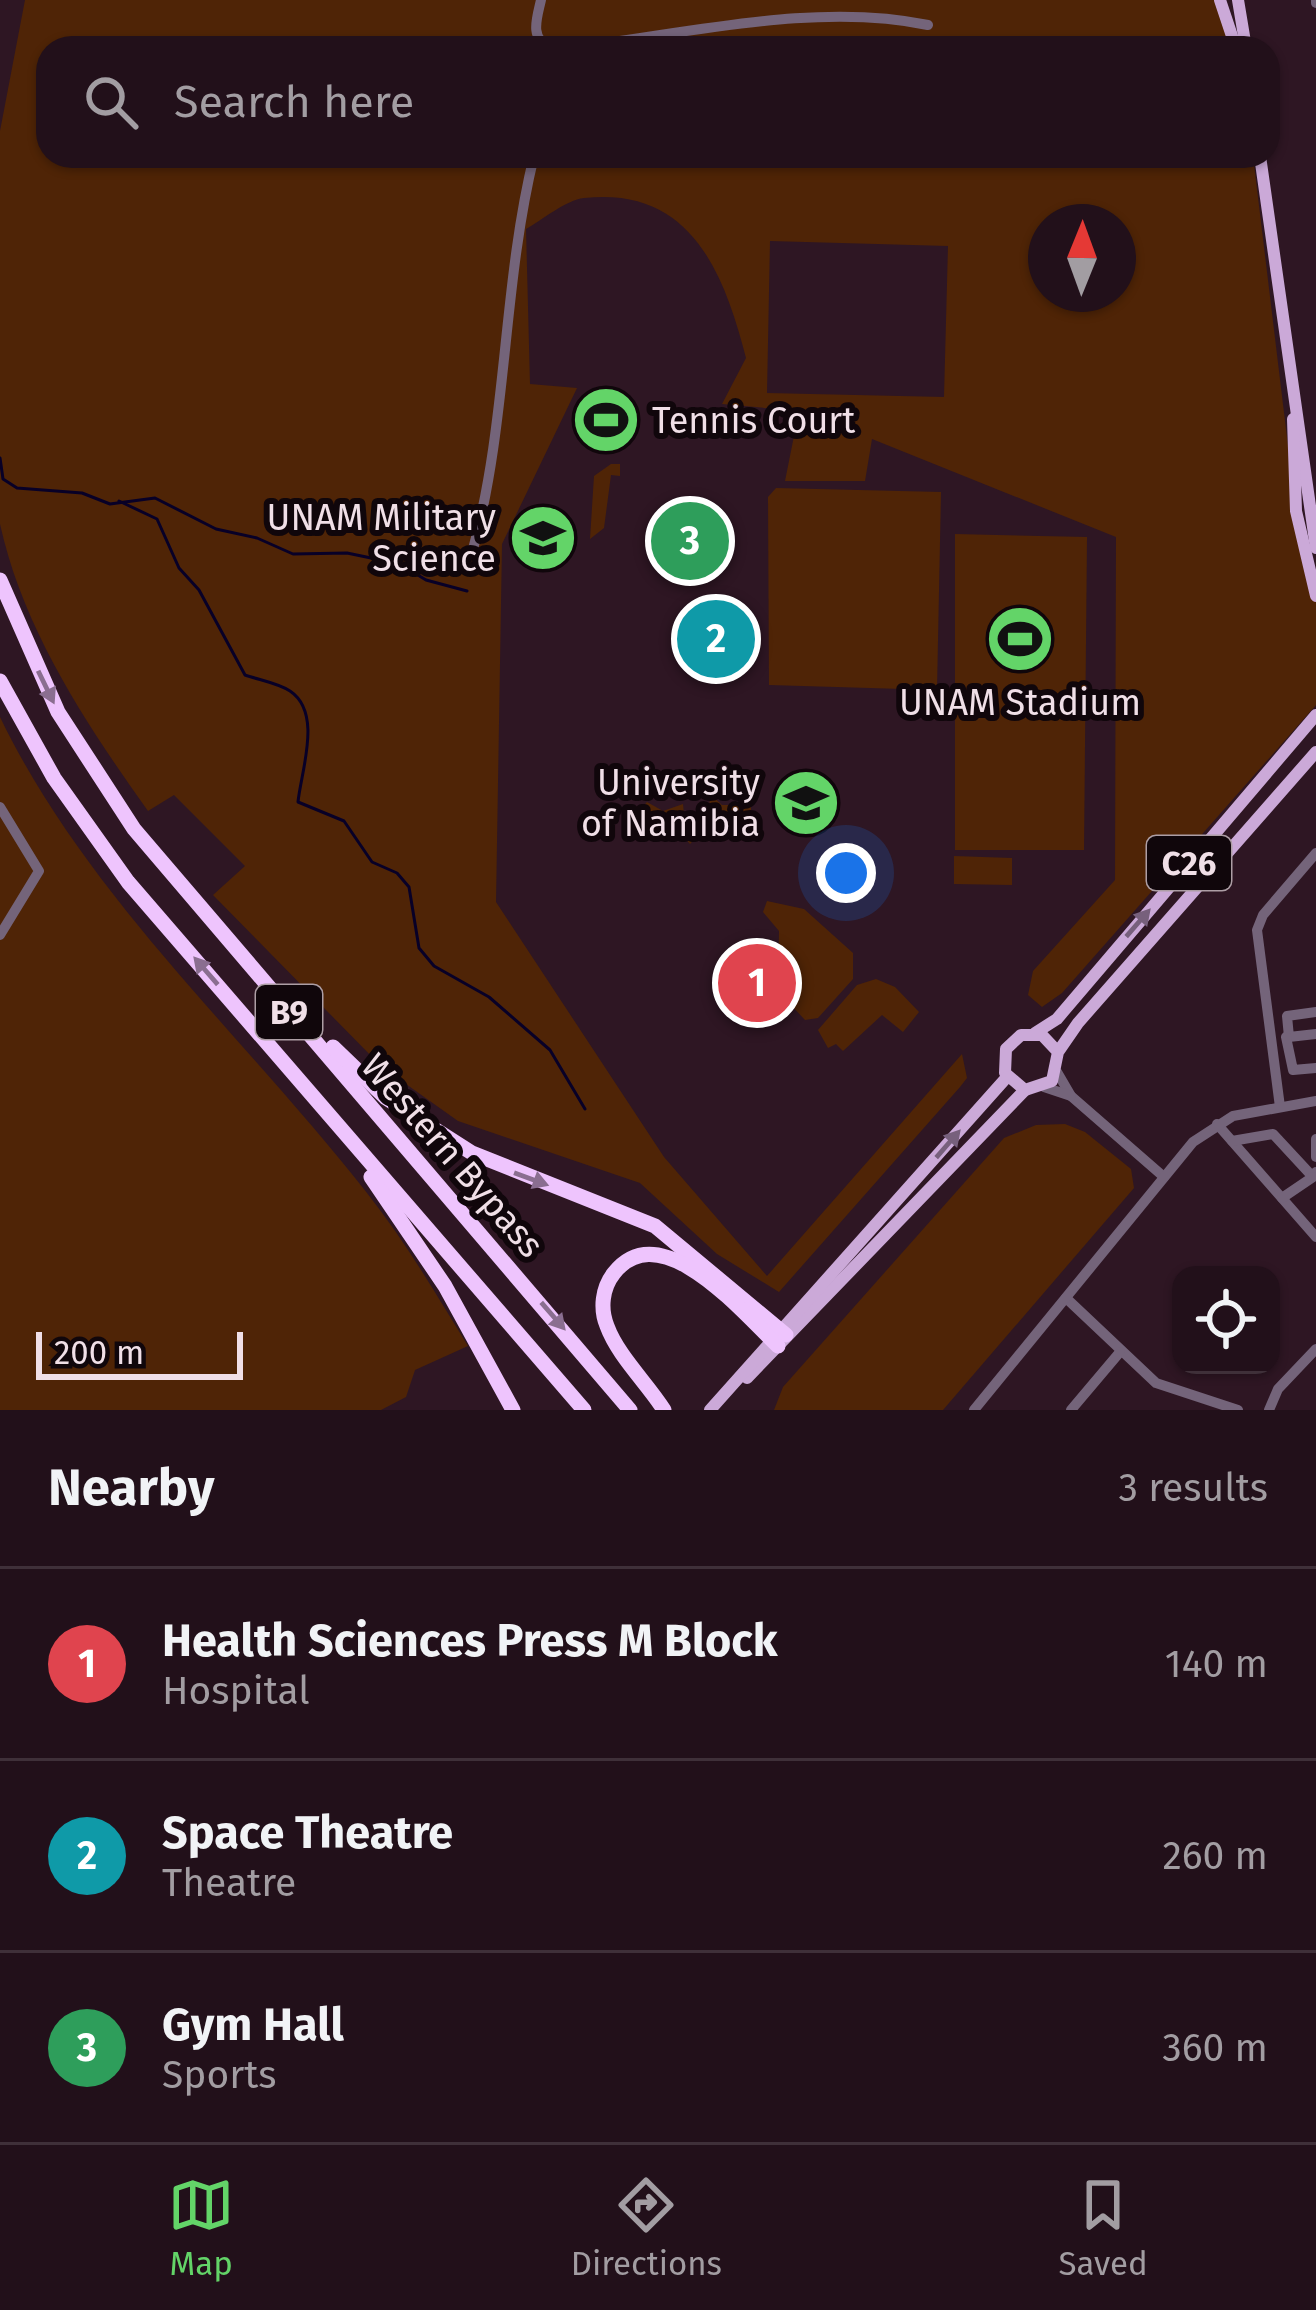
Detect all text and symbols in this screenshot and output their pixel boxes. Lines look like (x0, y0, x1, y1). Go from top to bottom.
search box (36, 36, 1280, 168)
icon: search (78, 69, 144, 135)
text: Search here (174, 75, 414, 129)
north arrow (1028, 204, 1136, 312)
sports icon: Tennis Court (571, 385, 641, 455)
place label: Tennis Court (652, 399, 855, 443)
place label: UNAM Military Science (267, 496, 496, 581)
pin: 3 (651, 496, 729, 586)
school or university icon: UNAM Military Science (508, 503, 578, 573)
pin: 2 (677, 594, 755, 684)
sports icon: UNAM Stadium (985, 604, 1055, 674)
one-way arrow (35, 670, 55, 704)
place label: UNAM Stadium (899, 681, 1141, 725)
place label: University of Namibia (581, 761, 760, 846)
school or university icon: University of Namibia (771, 768, 841, 838)
road number: C26 (1147, 836, 1231, 890)
your location (816, 843, 876, 903)
one-way arrow (1125, 908, 1151, 938)
pin: 1 (718, 938, 796, 1028)
one-way arrow (193, 956, 220, 986)
road number: B9 (256, 985, 322, 1039)
street label: Western Bypass (352, 1045, 553, 1267)
one-way arrow (934, 1129, 961, 1159)
one-way arrow (513, 1170, 549, 1189)
map controls (1172, 1266, 1280, 1374)
button: locate (1172, 1266, 1280, 1374)
one-way arrow (539, 1301, 565, 1331)
scale bar (36, 1326, 243, 1379)
text: 200 m (54, 1333, 144, 1373)
text: Nearby (48, 1457, 214, 1519)
text: 3 results (1118, 1465, 1268, 1511)
text: Health Sciences Press M Block (162, 1614, 778, 1668)
text: 1 (78, 1641, 96, 1687)
text: 140 m (1165, 1641, 1268, 1687)
text: Hospital (162, 1668, 310, 1714)
text: Space Theatre (162, 1806, 453, 1860)
text: 2 (77, 1833, 97, 1879)
text: 260 m (1162, 1833, 1268, 1879)
text: Theatre (162, 1860, 296, 1906)
text: Gym Hall (162, 1998, 344, 2052)
text: 3 (77, 2025, 97, 2071)
text: 360 m (1162, 2025, 1268, 2071)
text: Sports (162, 2052, 277, 2098)
tab: Map (168, 2172, 234, 2284)
tab: Directions (571, 2172, 722, 2284)
tab: Saved (1058, 2172, 1148, 2284)

